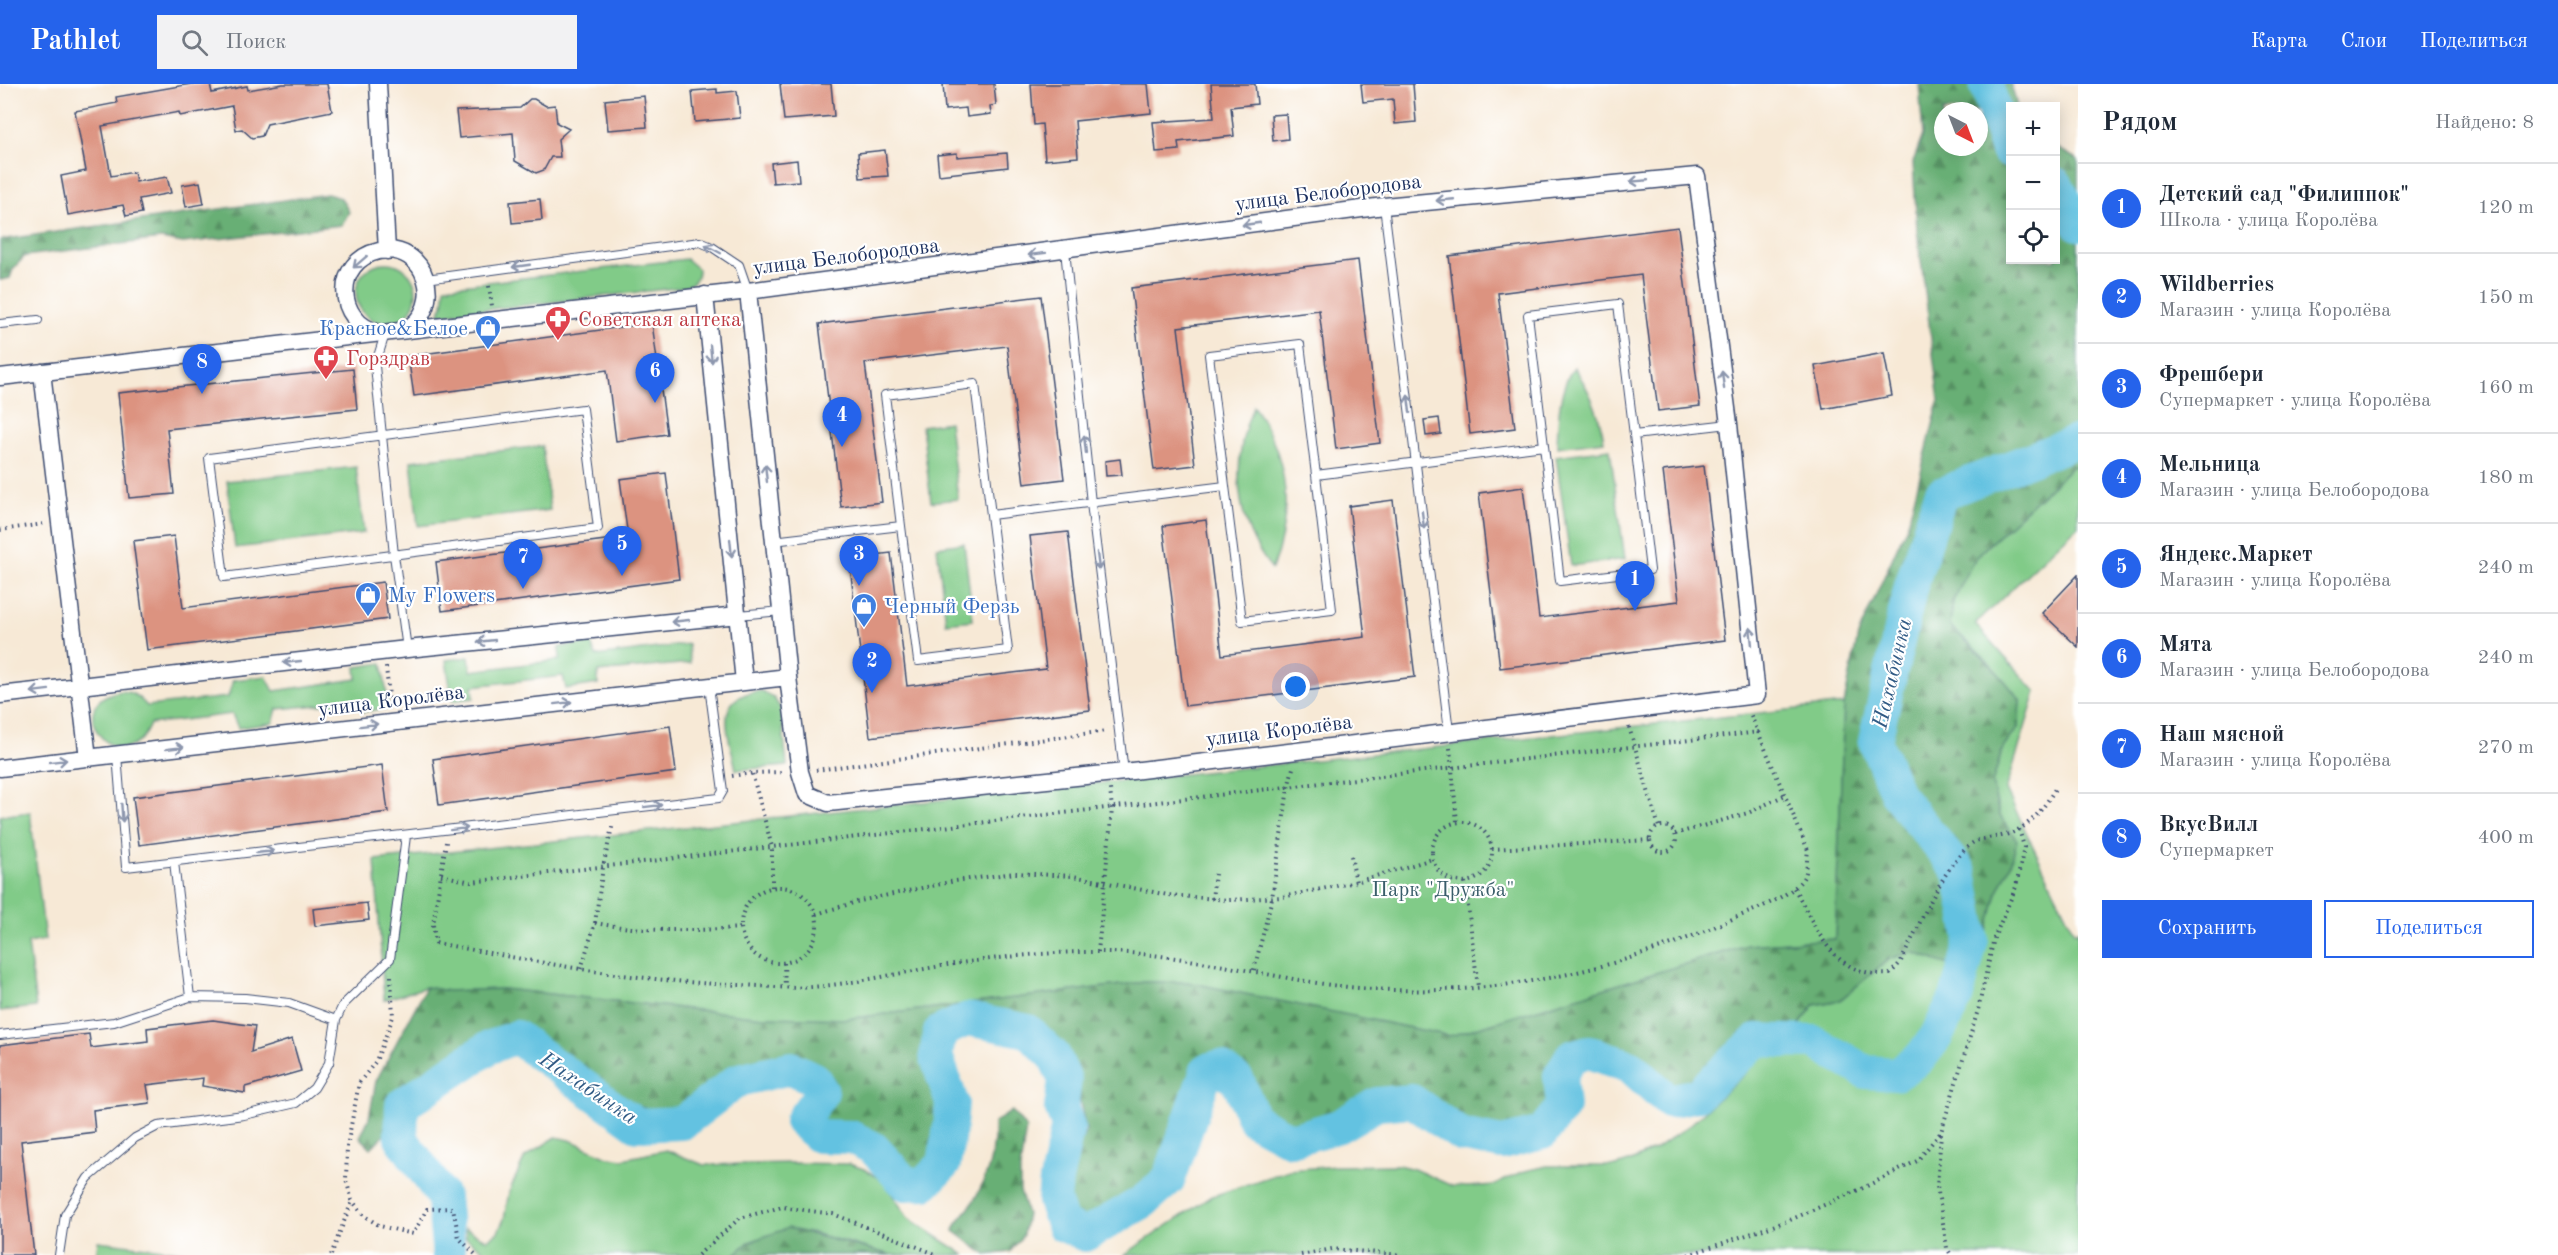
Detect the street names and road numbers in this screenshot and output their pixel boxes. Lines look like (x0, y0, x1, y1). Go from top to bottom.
street label: улица Белобородова (1234, 172, 1423, 215)
street label: улица Белобородова (752, 236, 941, 279)
street label: улица Королёва (317, 682, 466, 721)
street label: улица Королёва (1205, 712, 1354, 751)

